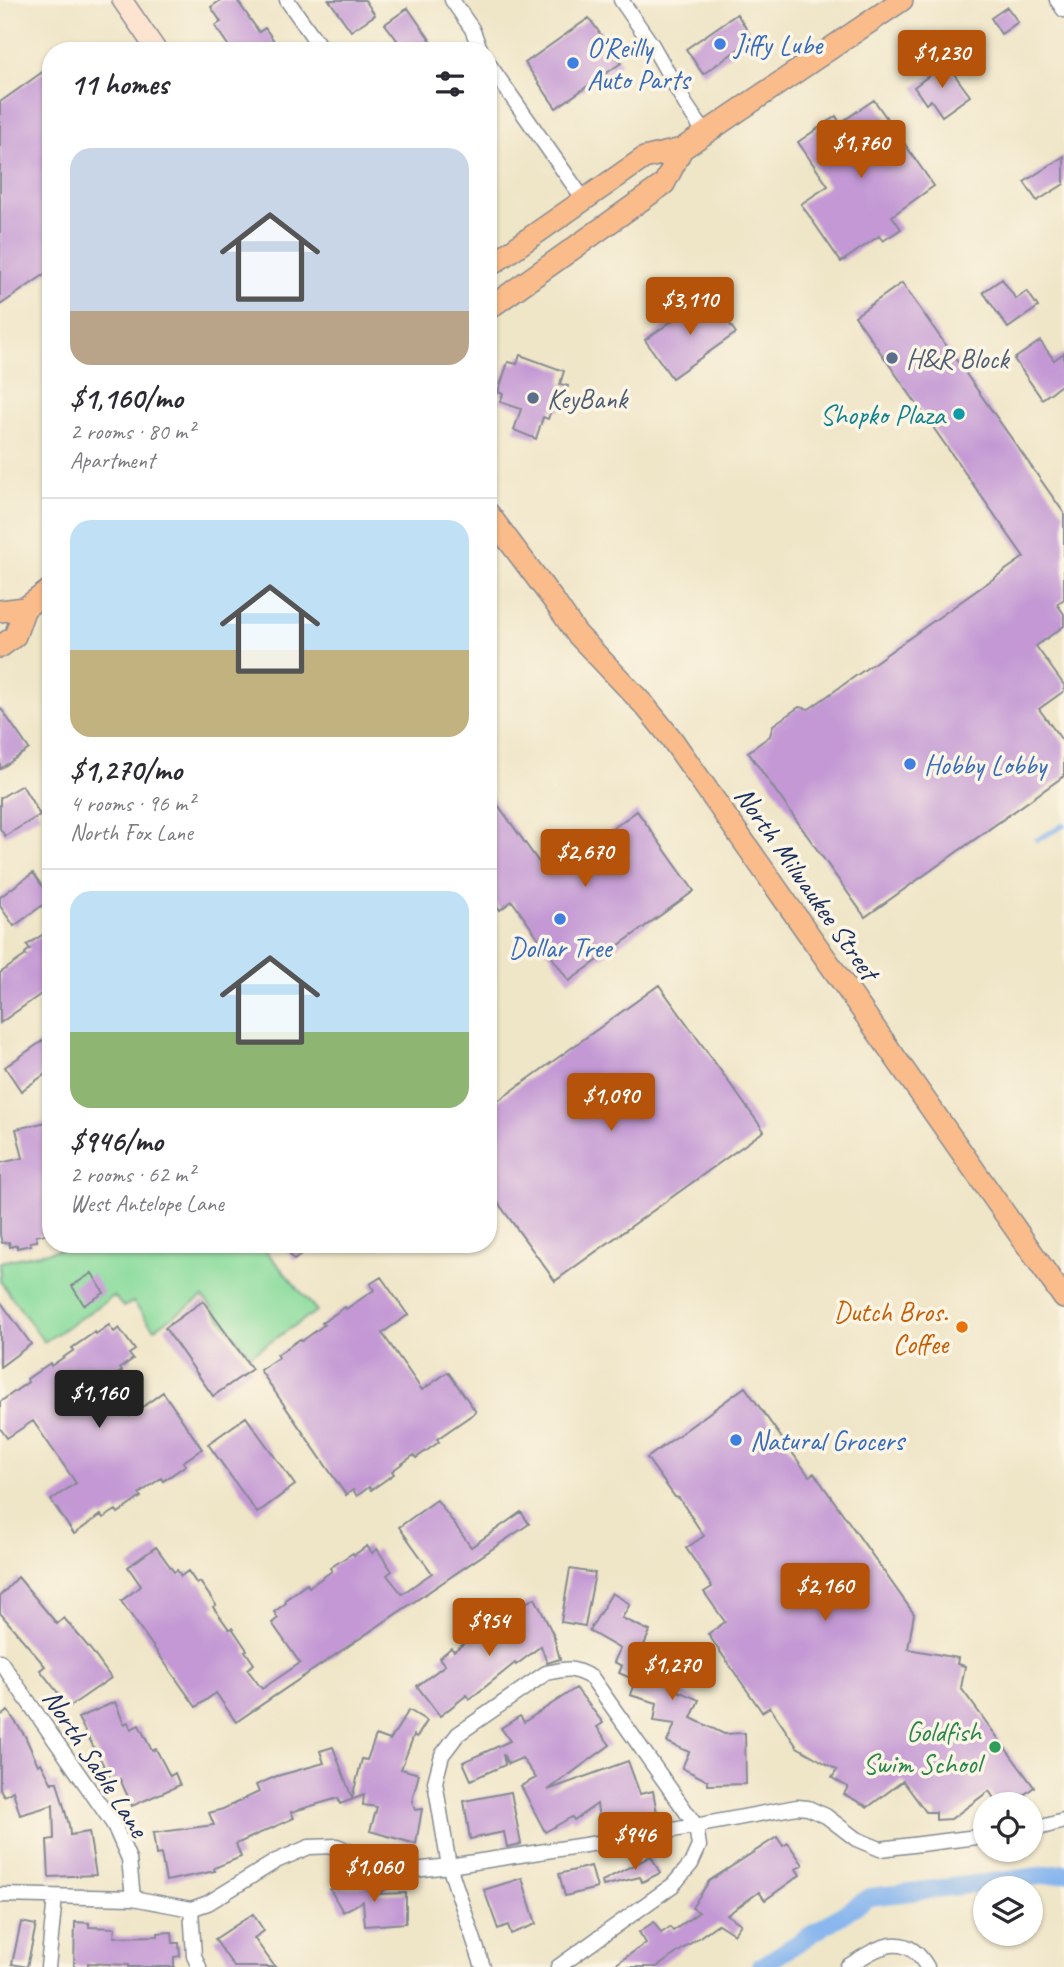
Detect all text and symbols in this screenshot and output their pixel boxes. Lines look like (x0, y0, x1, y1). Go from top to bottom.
place label: Jiffy Lube (732, 27, 824, 62)
place label: O'Reilly Auto Parts (587, 30, 692, 97)
pin: $1,230 (885, 31, 999, 90)
marker: Jiffy Lube (712, 36, 728, 52)
text: $1,230 (914, 38, 970, 67)
marker: O'Reilly Auto Parts (565, 55, 581, 71)
text: 11 homes (70, 65, 168, 103)
icon: filters (431, 65, 469, 103)
pin: $1,760 (804, 120, 918, 180)
text: $1,760 (833, 128, 889, 157)
icon: home (207, 194, 333, 320)
pin: $3,110 (633, 278, 747, 337)
text: $3,110 (662, 285, 718, 314)
place label: H&R Block (906, 341, 1010, 376)
marker: H&R Block (884, 350, 900, 366)
text: $1,160/mo (70, 379, 183, 417)
place label: KeyBank (547, 381, 629, 416)
marker: KeyBank (525, 390, 541, 406)
place label: Shopko Plaza (820, 397, 947, 432)
marker: Shopko Plaza (951, 406, 967, 422)
text: 2 rooms · 80 m² (70, 417, 194, 446)
text: Apartment (70, 446, 155, 475)
icon: home (207, 566, 333, 692)
place label: Hobby Lobby (924, 747, 1049, 782)
text: $1,270/mo (70, 751, 182, 789)
marker: Hobby Lobby (902, 756, 918, 772)
street label: North Milwaukee Street (727, 780, 889, 990)
text: 4 rooms · 96 m² (70, 789, 194, 818)
text: North Fox Lane (70, 818, 193, 847)
pin: $2,670 (528, 830, 642, 889)
text: $2,670 (557, 837, 613, 866)
marker: Dollar Tree (552, 911, 568, 927)
place label: Dollar Tree (509, 930, 613, 965)
icon: home (207, 937, 333, 1063)
pin: $1,090 (554, 1074, 668, 1133)
text: $1,090 (583, 1081, 639, 1110)
text: $946/mo (70, 1122, 163, 1160)
text: 2 rooms · 62 m² (70, 1160, 194, 1189)
text: West Antelope Lane (70, 1189, 224, 1218)
place label: Dutch Bros. Coffee (833, 1294, 950, 1361)
marker: Dutch Bros. Coffee (954, 1319, 970, 1335)
pin: $1,160 (42, 1370, 156, 1430)
text: $1,160 (71, 1378, 127, 1407)
place label: Natural Grocers (750, 1423, 906, 1458)
marker: Natural Grocers (728, 1432, 744, 1448)
pin: $2,160 (768, 1564, 882, 1623)
text: $2,160 (797, 1571, 853, 1600)
pin: $954 (448, 1598, 530, 1658)
text: $954 (469, 1606, 509, 1635)
pin: $1,270 (615, 1642, 729, 1702)
text: $1,270 (644, 1650, 700, 1679)
street label: North Sable Lane (35, 1683, 158, 1845)
place label: Goldfish Swim School (863, 1714, 986, 1781)
marker: Goldfish Swim School (987, 1739, 1003, 1755)
map controls (973, 1792, 1043, 1946)
button: locate (973, 1792, 1043, 1862)
pin: $946 (594, 1812, 676, 1872)
text: $946 (614, 1820, 656, 1849)
pin: $1,060 (317, 1844, 431, 1904)
text: $1,060 (346, 1852, 402, 1881)
button: layers (973, 1876, 1043, 1946)

